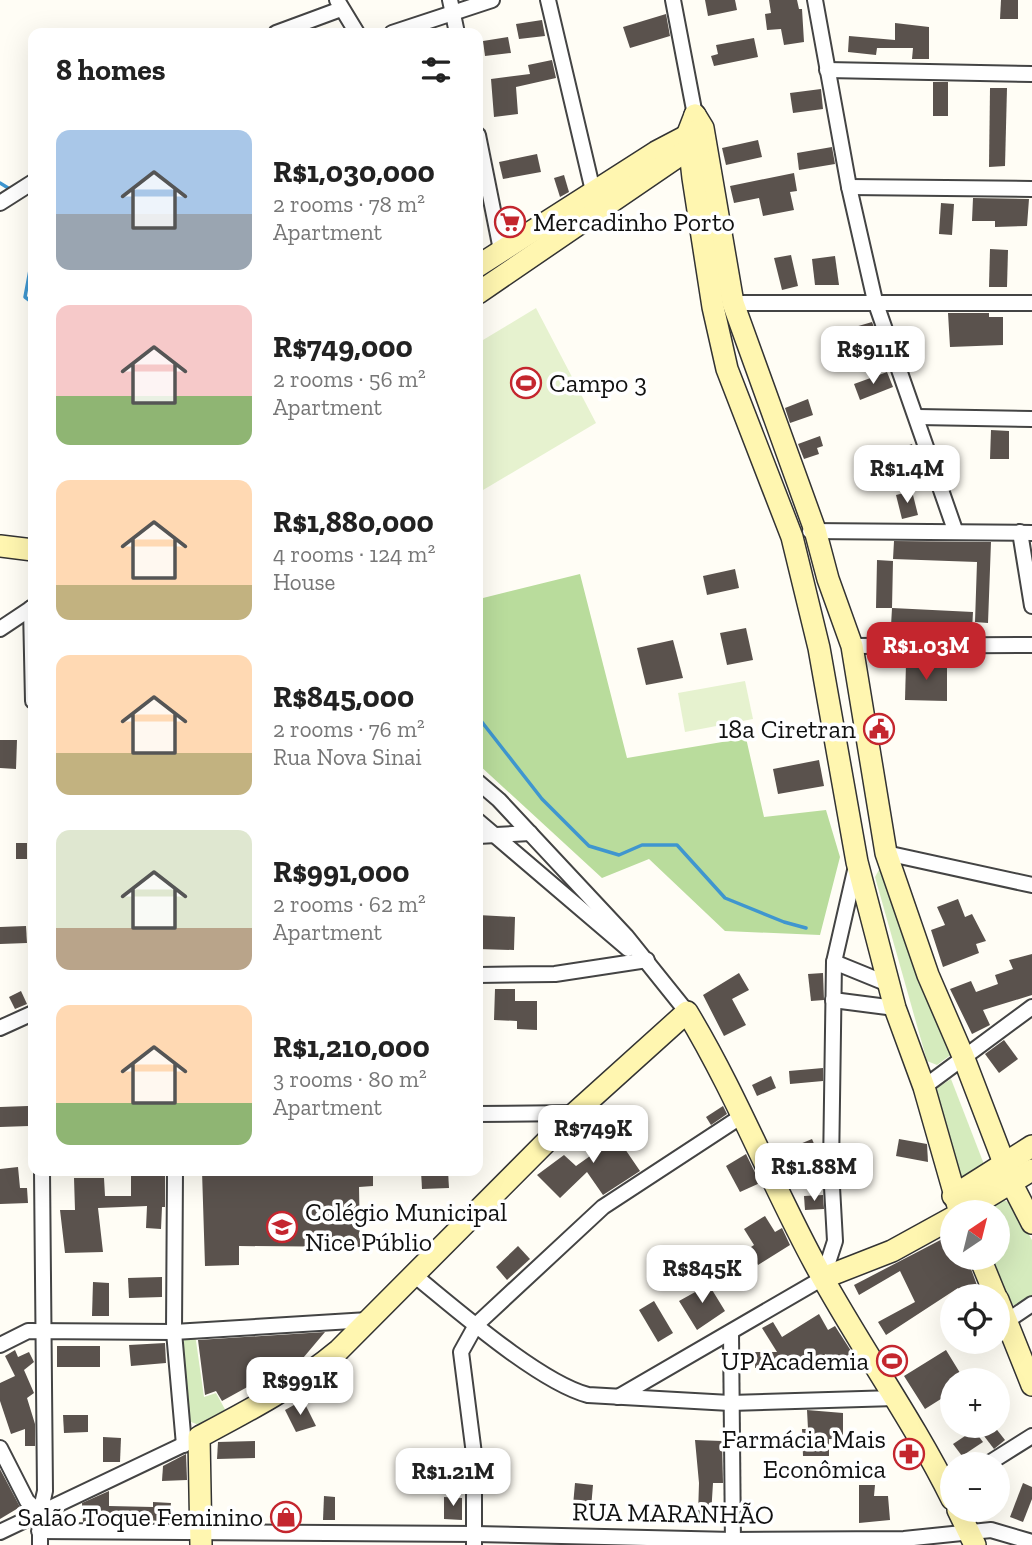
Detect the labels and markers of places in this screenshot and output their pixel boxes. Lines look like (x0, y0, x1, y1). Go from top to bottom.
supermarket icon: Mercadinho Porto (493, 205, 527, 239)
place label: Mercadinho Porto (533, 206, 735, 238)
pin: R$911K (816, 326, 930, 386)
sports icon: Campo 3 (509, 366, 543, 400)
place label: Campo 3 (549, 367, 647, 399)
pin: R$1.4M (850, 446, 964, 505)
pin: R$1.03M (861, 622, 991, 682)
public building icon: 18a Ciretran (862, 712, 896, 746)
place label: 18a Ciretran (718, 713, 856, 745)
pin: R$749K (536, 1106, 650, 1165)
pin: R$1.88M (749, 1144, 879, 1203)
place label: Colégio Municipal Nice Públio (305, 1196, 507, 1258)
school or university icon: Colégio Municipal Nice Públio (265, 1210, 299, 1244)
pin: R$845K (645, 1246, 759, 1305)
sports icon: UP Academia (875, 1344, 909, 1378)
place label: UP Academia (721, 1345, 869, 1377)
pin: R$991K (243, 1358, 357, 1417)
place label: Farmácia Mais Econômica (722, 1423, 886, 1485)
pharmacy icon: Farmácia Mais Econômica (892, 1437, 926, 1471)
pin: R$1.21M (388, 1448, 518, 1508)
shop icon: Salão Toque Feminino (269, 1500, 303, 1534)
place label: Salão Toque Feminino (18, 1501, 263, 1533)

